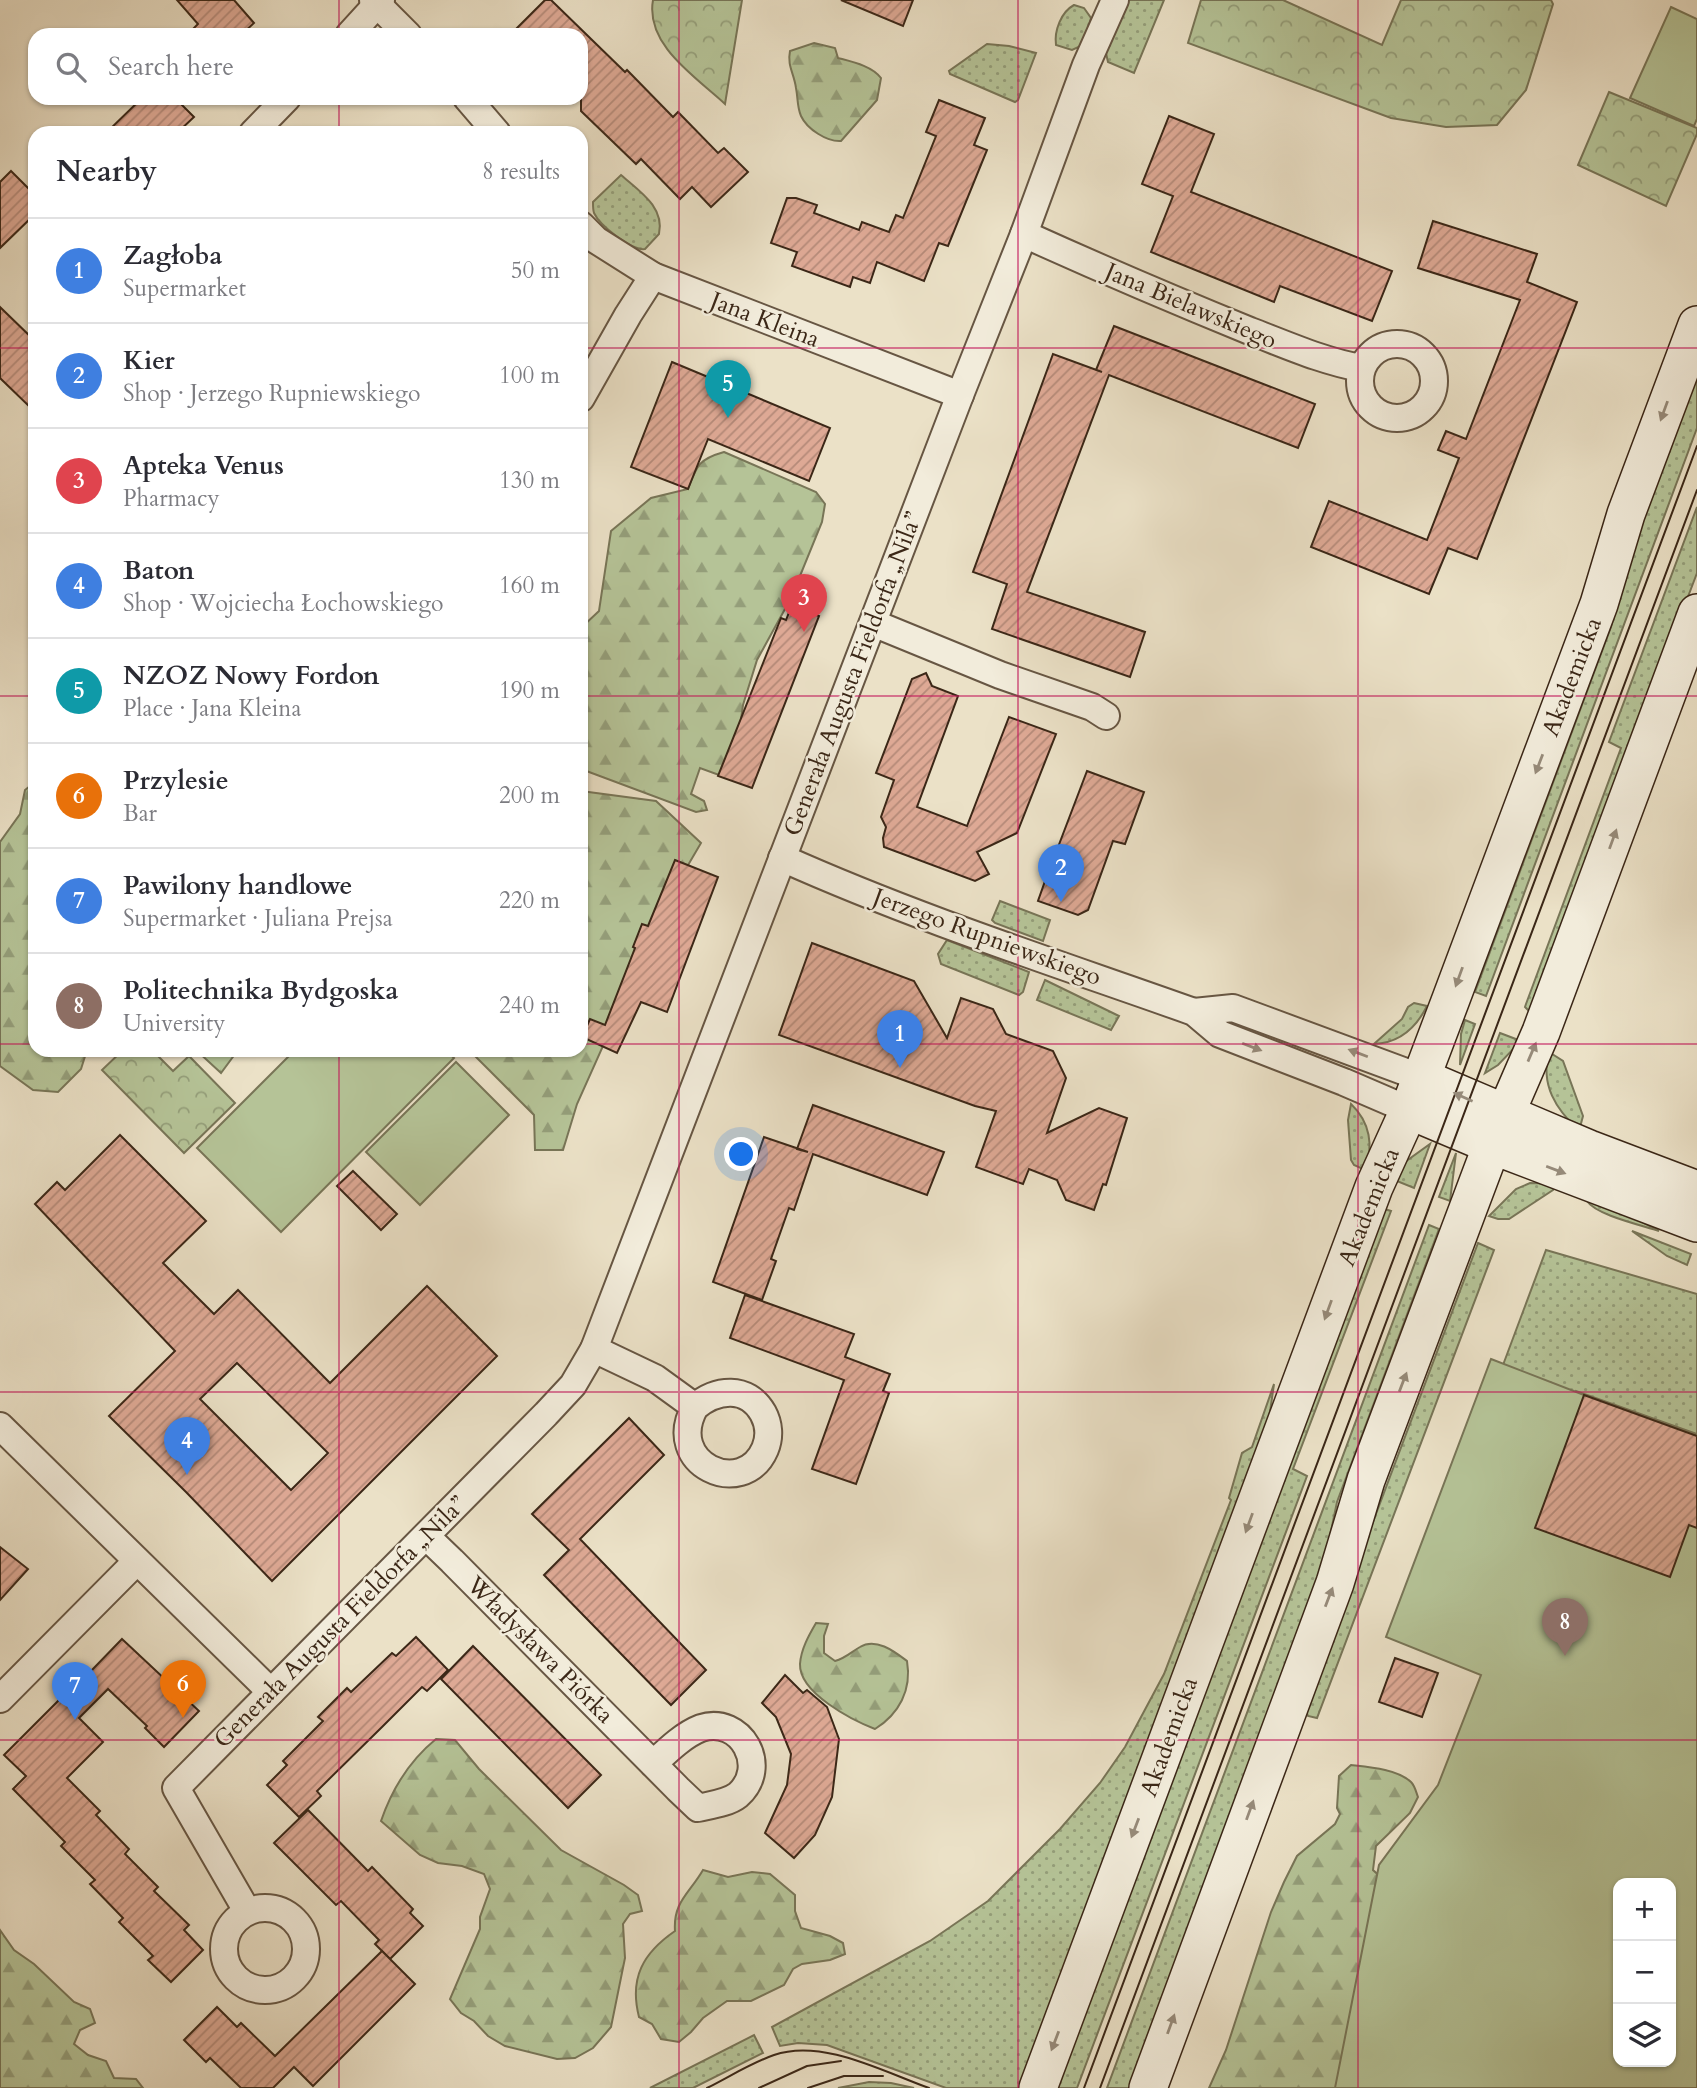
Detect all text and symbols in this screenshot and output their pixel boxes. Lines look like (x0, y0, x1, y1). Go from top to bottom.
search box (28, 28, 588, 105)
icon: search (52, 48, 90, 86)
text: Search here (108, 49, 234, 84)
text: Nearby (56, 151, 157, 192)
text: 8 results (482, 156, 560, 187)
text: Zagłoba (123, 238, 222, 273)
street label: Jana Bielawskiego (1097, 254, 1282, 357)
text: 1 (73, 255, 85, 286)
text: 50 m (511, 255, 560, 286)
text: Supermarket (123, 273, 246, 304)
street label: Jana Kleina (703, 283, 825, 356)
text: Kier (123, 343, 175, 378)
text: 2 (73, 360, 85, 391)
text: 100 m (499, 360, 560, 391)
pin: 5 (705, 360, 751, 418)
text: Shop · Jerzego Rupniewskiego (123, 378, 420, 409)
one-way arrow (1658, 401, 1669, 422)
text: Apteka Venus (123, 448, 284, 483)
text: 3 (73, 465, 85, 496)
text: 130 m (499, 465, 560, 496)
text: Pharmacy (123, 483, 220, 514)
street label: Generała Augusta Fieldorfa „Nila” (776, 507, 930, 841)
text: Baton (123, 553, 194, 588)
text: 4 (73, 570, 85, 601)
text: 160 m (499, 570, 560, 601)
pin: 3 (781, 574, 827, 632)
text: Shop · Wojciecha Łochowskiego (123, 588, 444, 619)
street label: Akademicka (1534, 612, 1610, 741)
text: NZOZ Nowy Fordon (123, 658, 379, 693)
text: 5 (73, 675, 85, 706)
text: 190 m (499, 675, 560, 706)
text: Place · Jana Kleina (123, 693, 301, 724)
one-way arrow (1533, 754, 1544, 775)
text: Przylesie (123, 763, 229, 798)
text: 6 (73, 780, 85, 811)
text: 200 m (499, 780, 560, 811)
text: Bar (123, 798, 157, 829)
one-way arrow (1607, 829, 1618, 850)
pin: 2 (1038, 844, 1084, 902)
text: Pawilony handlowe (123, 868, 352, 903)
street label: Jerzego Rupniewskiego (866, 879, 1106, 994)
text: 7 (73, 885, 85, 916)
text: 220 m (499, 885, 560, 916)
text: Supermarket · Juliana Prejsa (123, 903, 393, 934)
one-way arrow (1454, 967, 1465, 988)
text: Politechnika Bydgoska (123, 973, 398, 1008)
text: 8 (73, 990, 85, 1021)
text: 240 m (499, 990, 560, 1021)
text: University (123, 1008, 225, 1039)
pin: 1 (877, 1010, 923, 1068)
one-way arrow (1242, 1042, 1263, 1053)
one-way arrow (1526, 1042, 1538, 1062)
one-way arrow (1348, 1048, 1369, 1059)
one-way arrow (1453, 1091, 1473, 1103)
your location (724, 1137, 758, 1171)
street label: Akademicka (1330, 1142, 1408, 1271)
one-way arrow (1546, 1164, 1567, 1175)
one-way arrow (1323, 1299, 1334, 1320)
one-way arrow (1398, 1371, 1409, 1392)
pin: 4 (164, 1417, 210, 1475)
street label: Generała Augusta Fieldorfa „Nila” (206, 1488, 474, 1756)
one-way arrow (1243, 1512, 1254, 1533)
street label: Władysława Piórka (458, 1568, 621, 1731)
one-way arrow (1324, 1587, 1335, 1608)
pin: 8 (1542, 1598, 1588, 1656)
pin: 6 (160, 1660, 206, 1718)
pin: 7 (52, 1662, 98, 1720)
street label: Akademicka (1132, 1672, 1206, 1801)
one-way arrow (1245, 1800, 1256, 1821)
one-way arrow (1129, 1817, 1140, 1838)
map controls (1613, 1878, 1676, 2067)
button: + (1613, 1878, 1676, 1941)
button: − (1613, 1941, 1676, 2004)
button: layers (1613, 2004, 1676, 2067)
one-way arrow (1166, 2013, 1177, 2034)
one-way arrow (1050, 2030, 1061, 2051)

